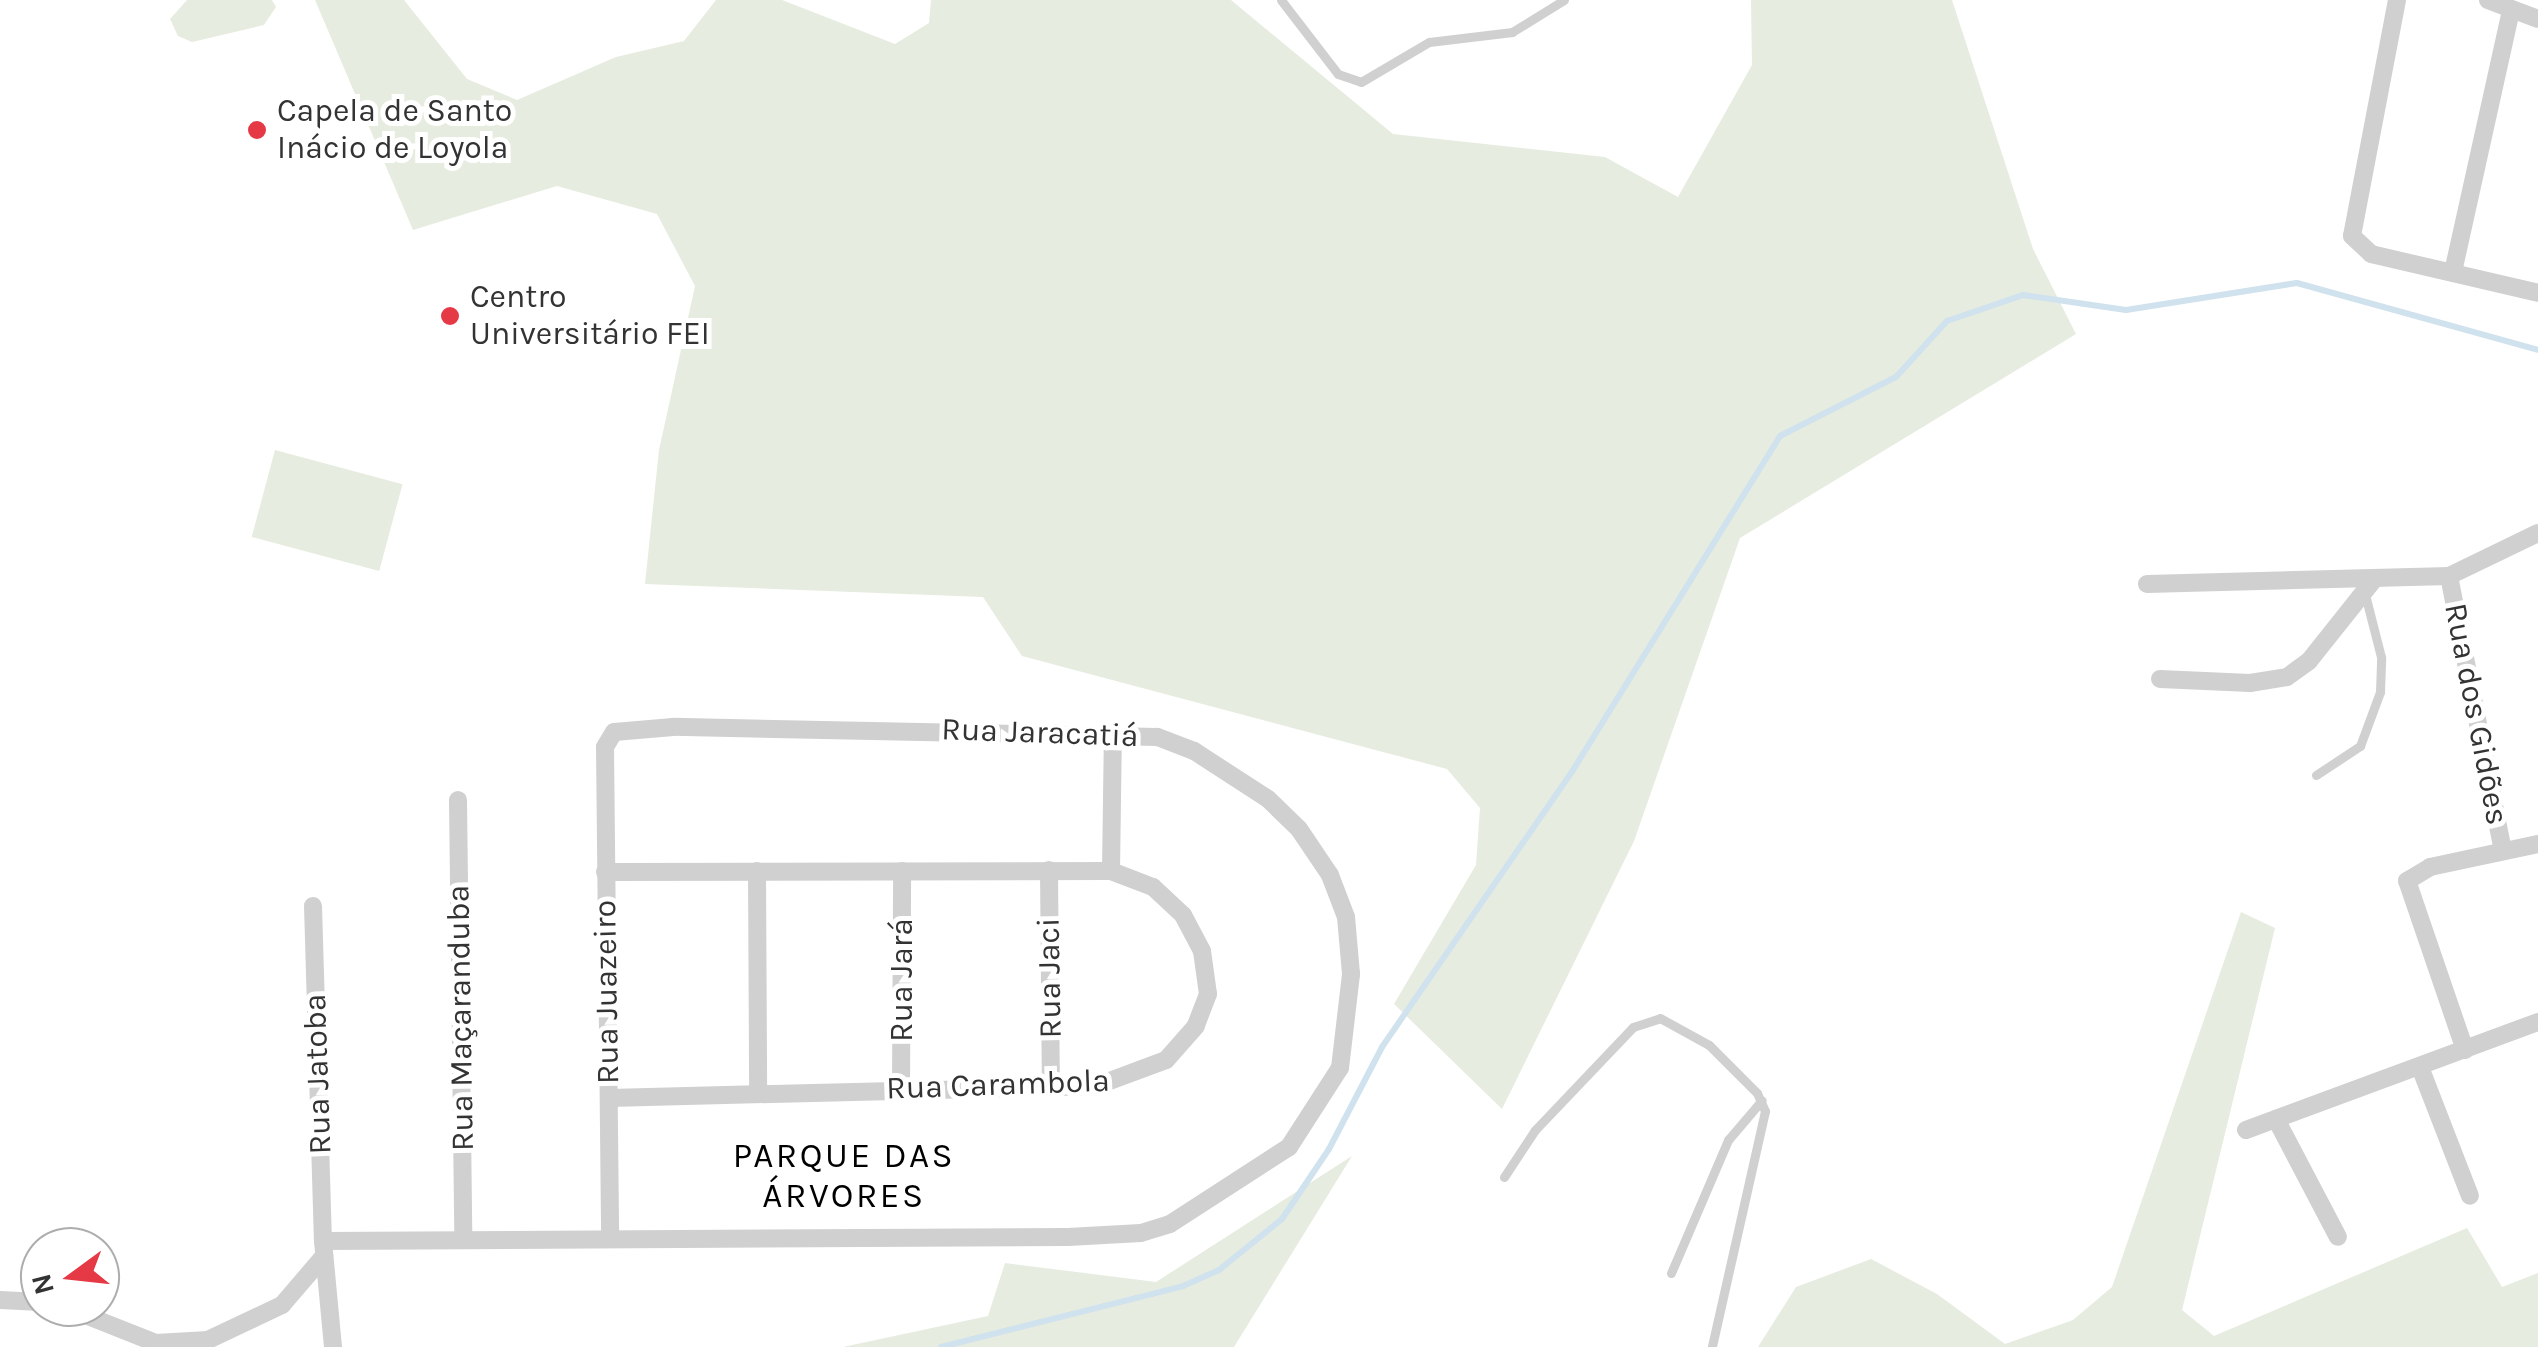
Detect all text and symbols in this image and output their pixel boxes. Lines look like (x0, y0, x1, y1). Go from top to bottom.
place label: Capela de Santo Inácio de Loyola (277, 93, 512, 168)
marker: Capela de Santo Inácio de Loyola (246, 119, 268, 141)
place label: Centro Universitário FEI (470, 279, 710, 354)
marker: Centro Universitário FEI (439, 305, 461, 327)
street label: Rua dos Gidões (2436, 600, 2516, 828)
street label: Rua Jaracatiá (941, 710, 1139, 756)
street label: Rua Maçaranduba (439, 884, 483, 1152)
street label: Rua Juazeiro (586, 900, 628, 1084)
street label: Rua Jaci (1030, 917, 1070, 1039)
street label: Rua Jará (883, 918, 921, 1042)
street label: Rua Jatoba (296, 993, 340, 1155)
street label: Rua Carambola (886, 1062, 1110, 1108)
district label: PARQUE DAS ÁRVORES (733, 1135, 955, 1217)
north arrow (20, 1227, 120, 1327)
text: N (24, 1270, 61, 1298)

